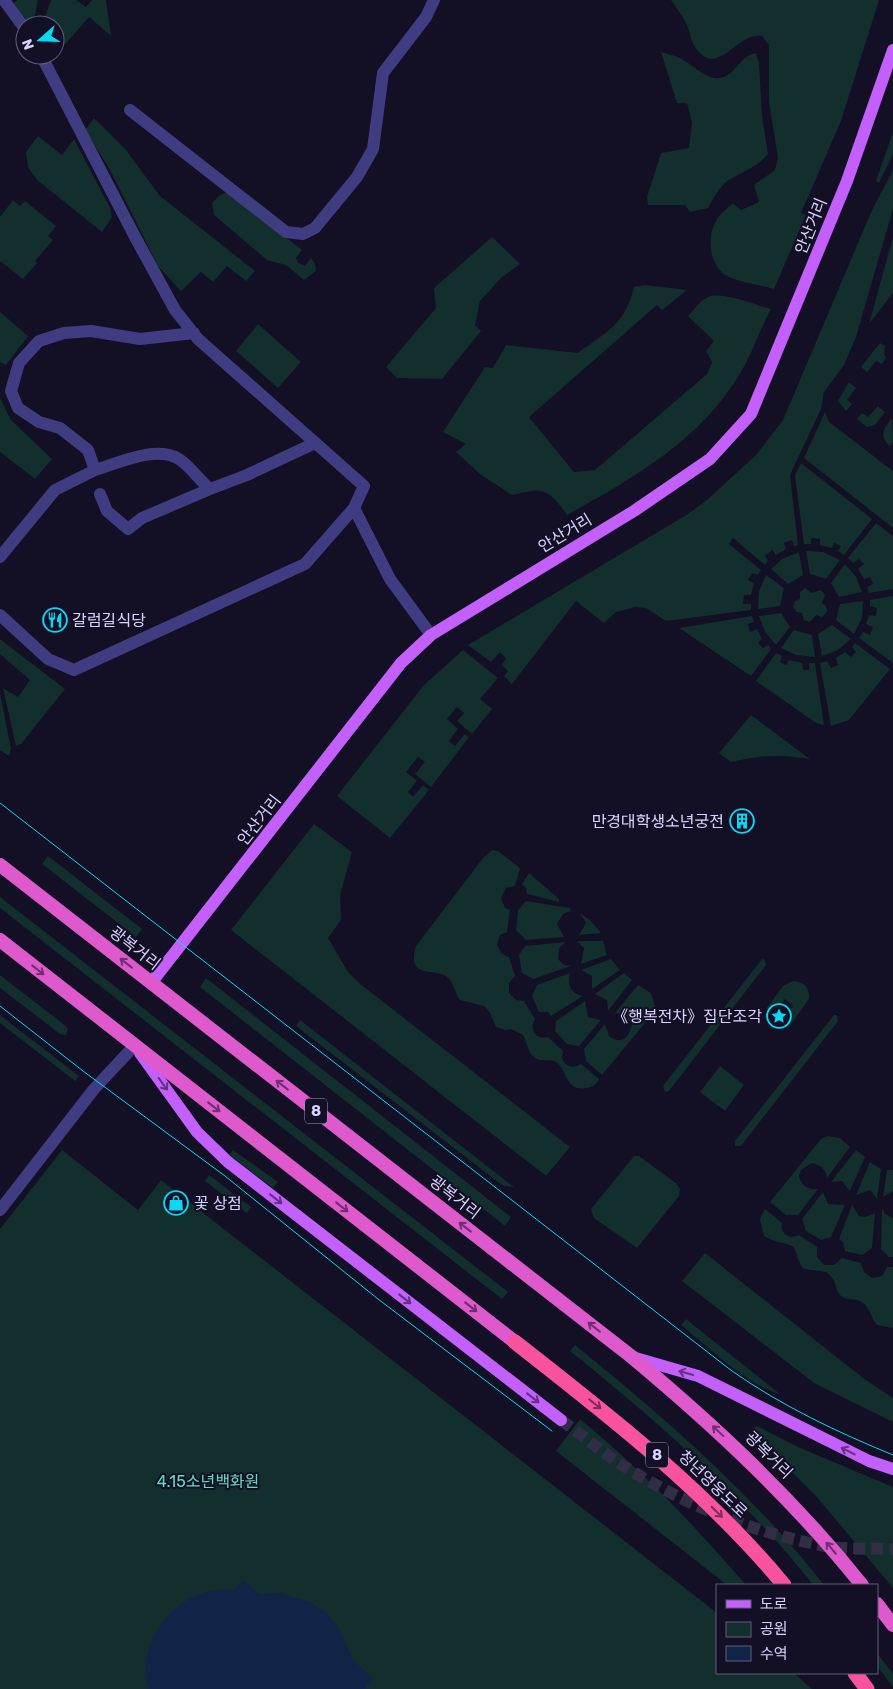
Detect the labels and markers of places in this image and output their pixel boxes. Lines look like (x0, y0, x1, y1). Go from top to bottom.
restaurant icon: 갈럼길식당 (42, 607, 68, 633)
place label: 갈럼길식당 (72, 611, 146, 630)
building icon: 만경대학생소년궁전 (729, 808, 755, 834)
place label: 만경대학생소년궁전 (592, 812, 724, 831)
place icon: 《행복전차》집단조각 (766, 1003, 792, 1029)
place label: 《행복전차》집단조각 (612, 1007, 762, 1026)
shop icon: 꽃 상점 (163, 1190, 189, 1216)
place label: 꽃 상점 (194, 1194, 242, 1213)

